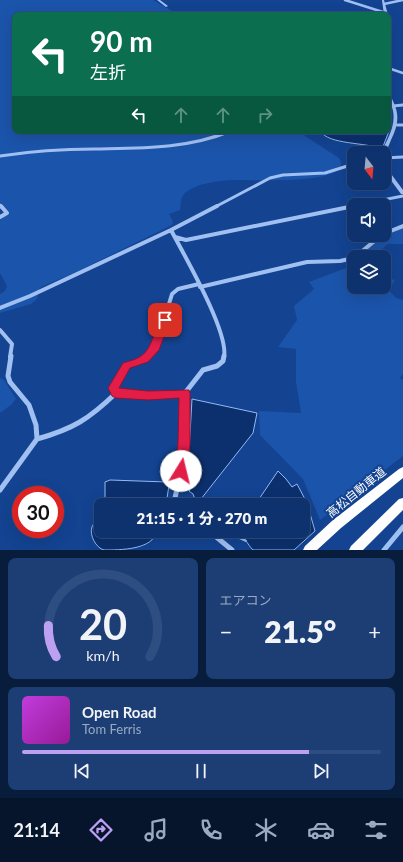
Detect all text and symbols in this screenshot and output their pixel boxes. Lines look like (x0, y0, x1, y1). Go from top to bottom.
text: 90 m (90, 24, 153, 58)
icon: left (24, 28, 76, 80)
text: 左折 (90, 61, 126, 83)
icon: left (128, 104, 150, 126)
icon: ahead (170, 104, 192, 126)
icon: ahead (212, 104, 234, 126)
icon: right (254, 104, 276, 126)
north arrow (347, 146, 391, 190)
map controls (347, 146, 391, 294)
button: sound (347, 198, 391, 242)
button: layers (347, 250, 391, 294)
pin (148, 303, 182, 337)
icon: arrive (154, 309, 176, 331)
position arrow (160, 450, 202, 492)
street label: 高松自動車道 (323, 464, 389, 520)
speed limit sign: 30 (12, 486, 64, 538)
text: 21:15 · 1 分 · 270 m (137, 509, 267, 527)
text: エアコン (220, 592, 272, 608)
text: 20 (79, 598, 127, 648)
text: 21.5° (264, 613, 336, 649)
text: − (220, 618, 232, 645)
text: + (368, 618, 381, 645)
text: km/h (86, 646, 119, 663)
text: Open Road (82, 703, 157, 721)
text: Tom Ferris (82, 721, 141, 737)
icon: previous (71, 760, 93, 782)
icon: pause (190, 760, 212, 782)
icon: next (310, 760, 332, 782)
icon: directions (87, 816, 115, 844)
icon: music (142, 816, 170, 844)
icon: phone (197, 816, 225, 844)
icon: climate (252, 816, 280, 844)
icon: car (307, 816, 335, 844)
icon: filters (362, 816, 390, 844)
text: 21:14 (13, 819, 60, 841)

